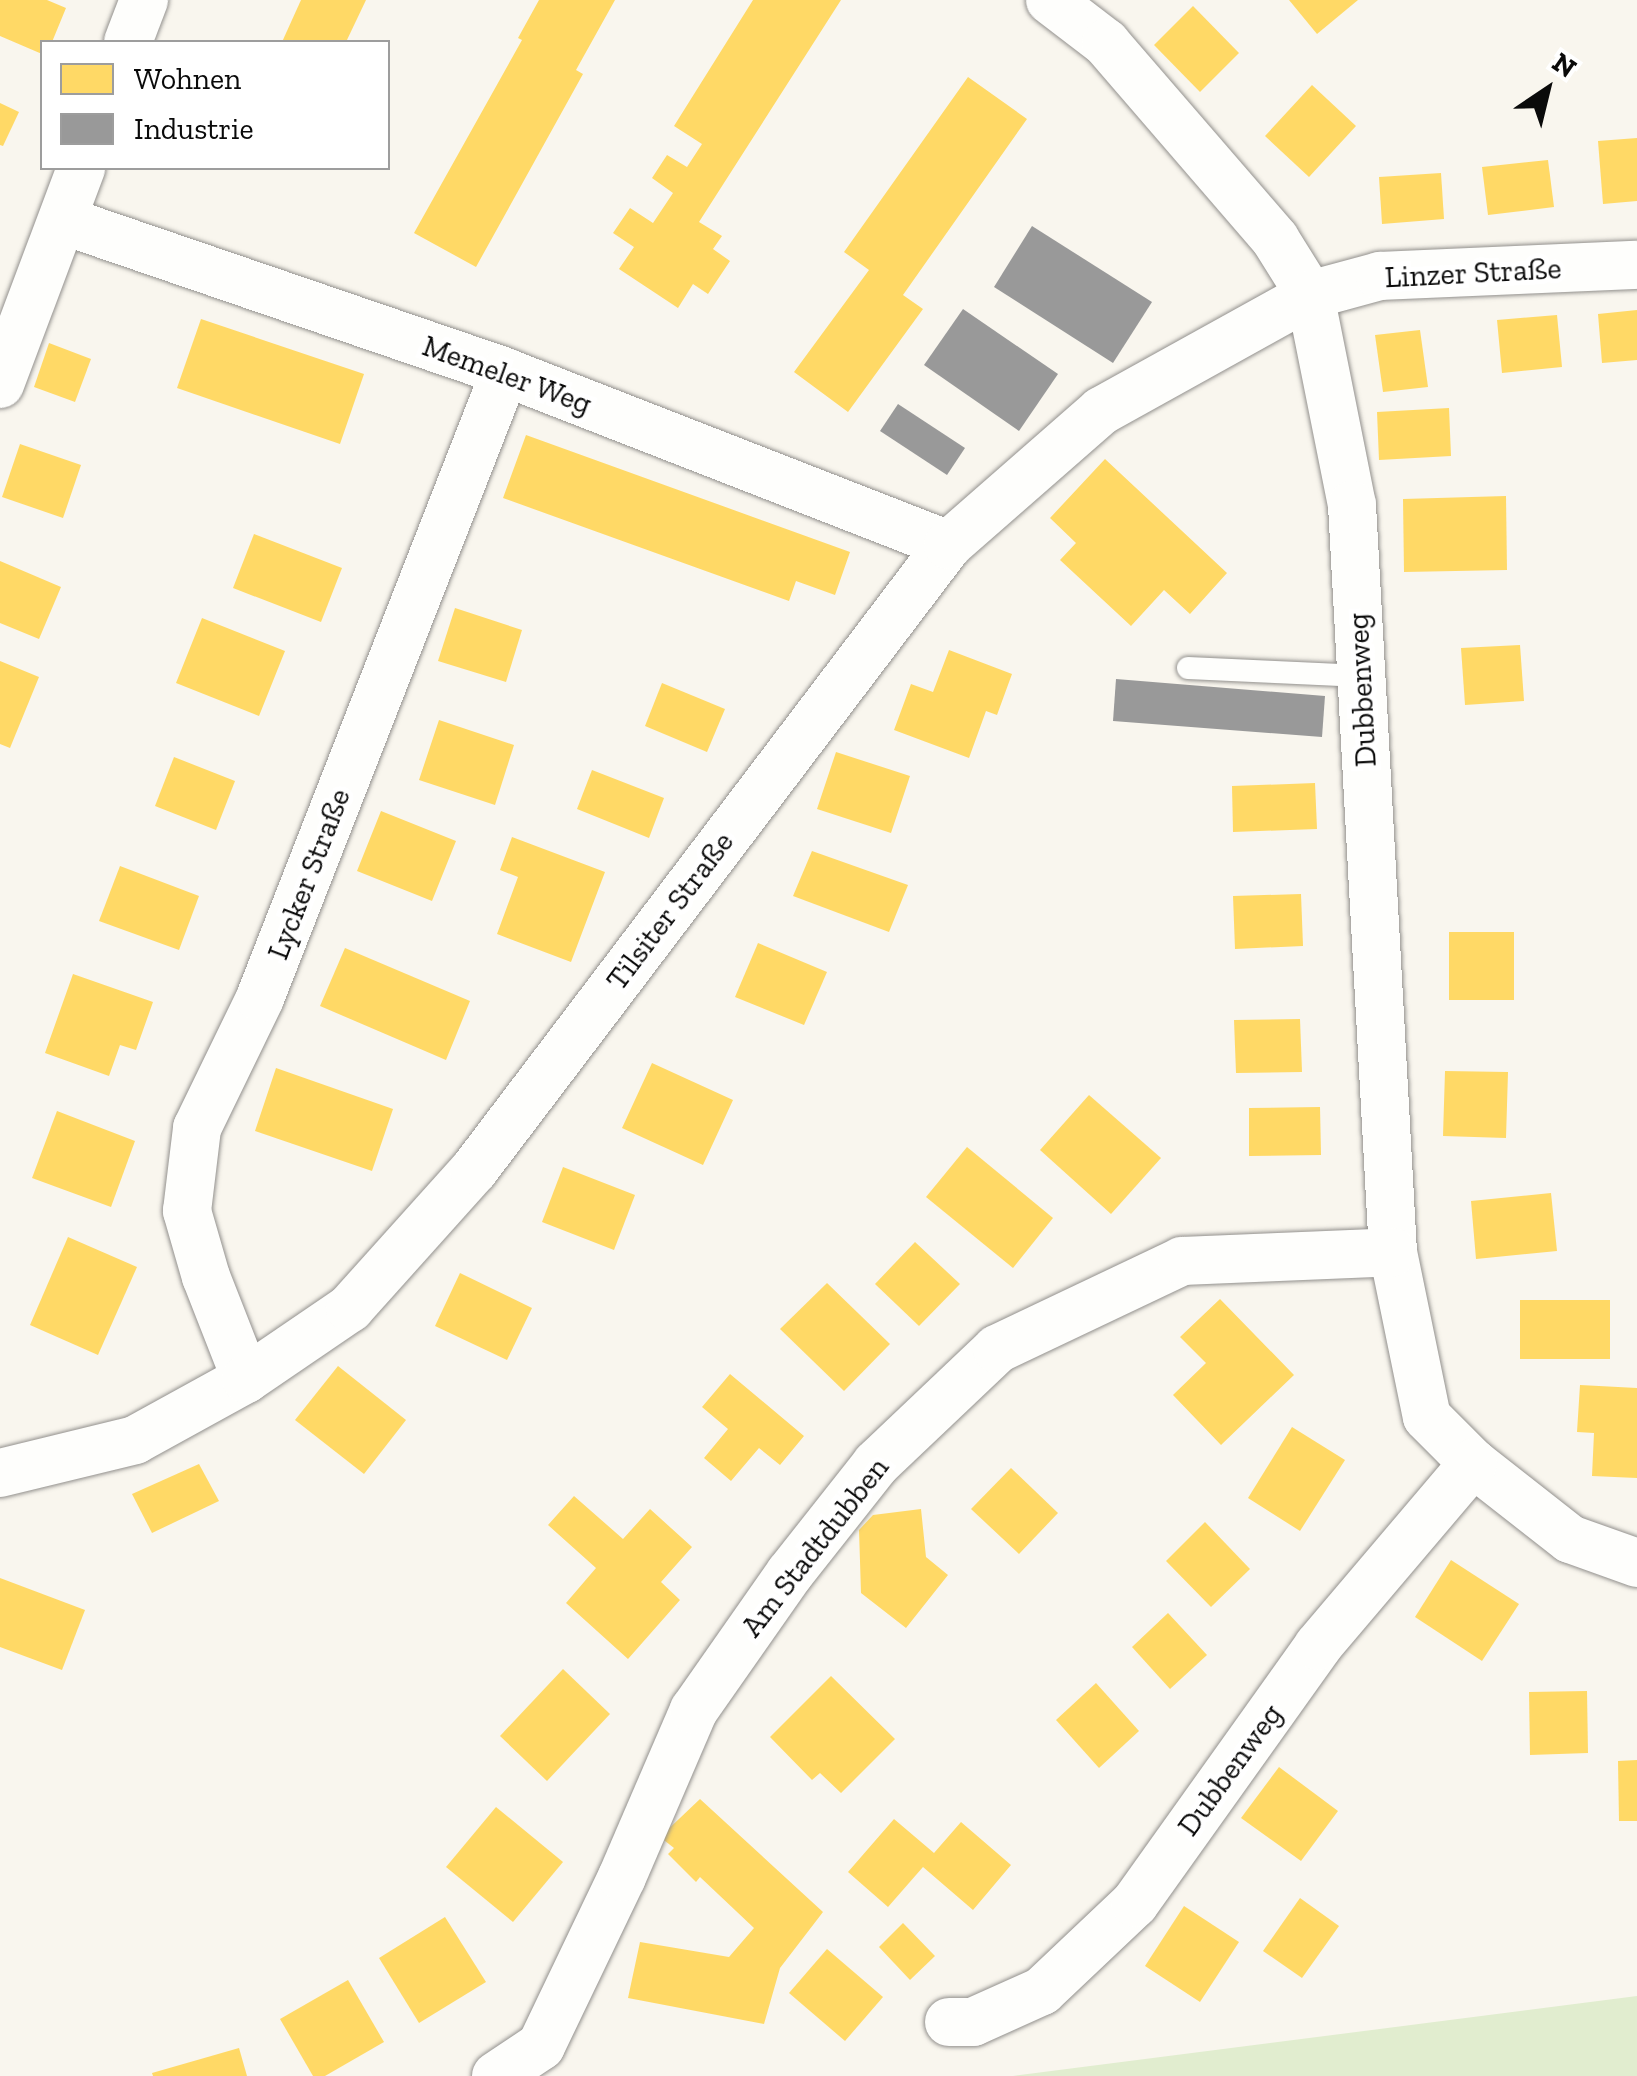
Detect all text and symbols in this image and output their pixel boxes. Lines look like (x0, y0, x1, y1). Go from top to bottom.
legend (40, 40, 390, 170)
north arrow (1497, 40, 1597, 140)
text: N (1546, 45, 1583, 85)
text: Wohnen (134, 61, 241, 97)
text: Industrie (134, 111, 254, 147)
street label: Linzer Straße (1384, 250, 1562, 296)
street label: Memeler Weg (417, 328, 597, 422)
street label: Dubbenweg (1340, 612, 1384, 768)
street label: Lycker Straße (260, 783, 358, 965)
street label: Tilsiter Straße (599, 825, 741, 997)
street label: Am Stadtdubben (734, 1450, 896, 1644)
street label: Dubbenweg (1170, 1697, 1290, 1843)

